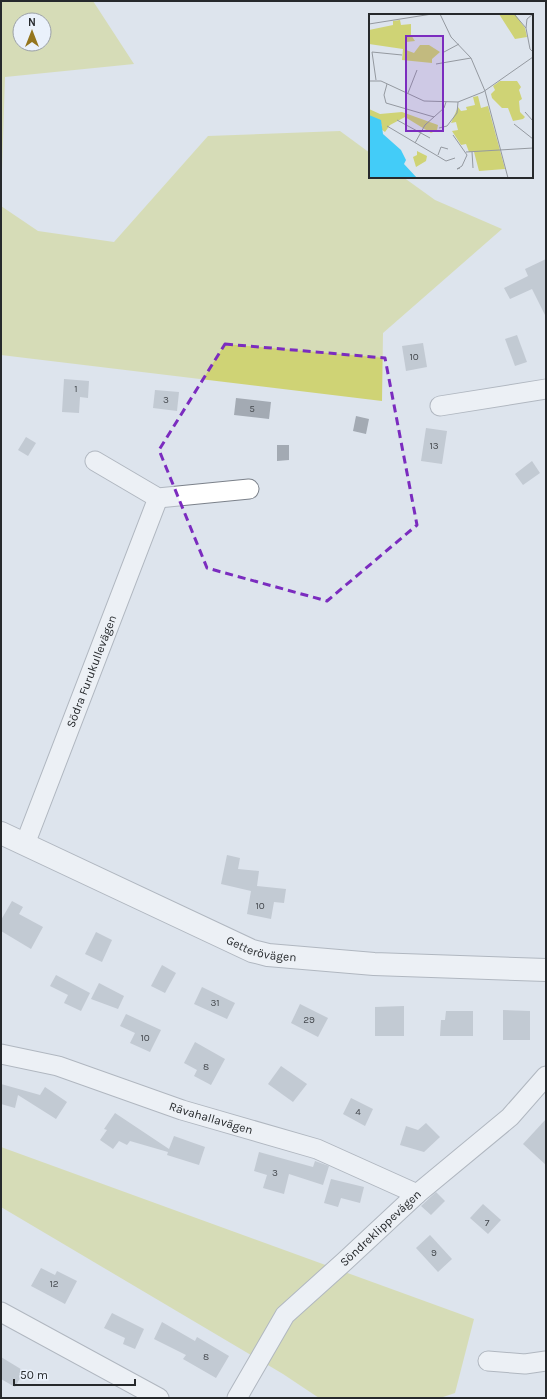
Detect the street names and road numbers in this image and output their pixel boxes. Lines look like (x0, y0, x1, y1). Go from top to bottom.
street label: Södra Furukullevägen (63, 613, 119, 730)
street label: Getterövägen (224, 933, 297, 964)
street label: Rävahallavägen (167, 1099, 255, 1137)
street label: Söndreklippevägen (337, 1187, 424, 1269)

